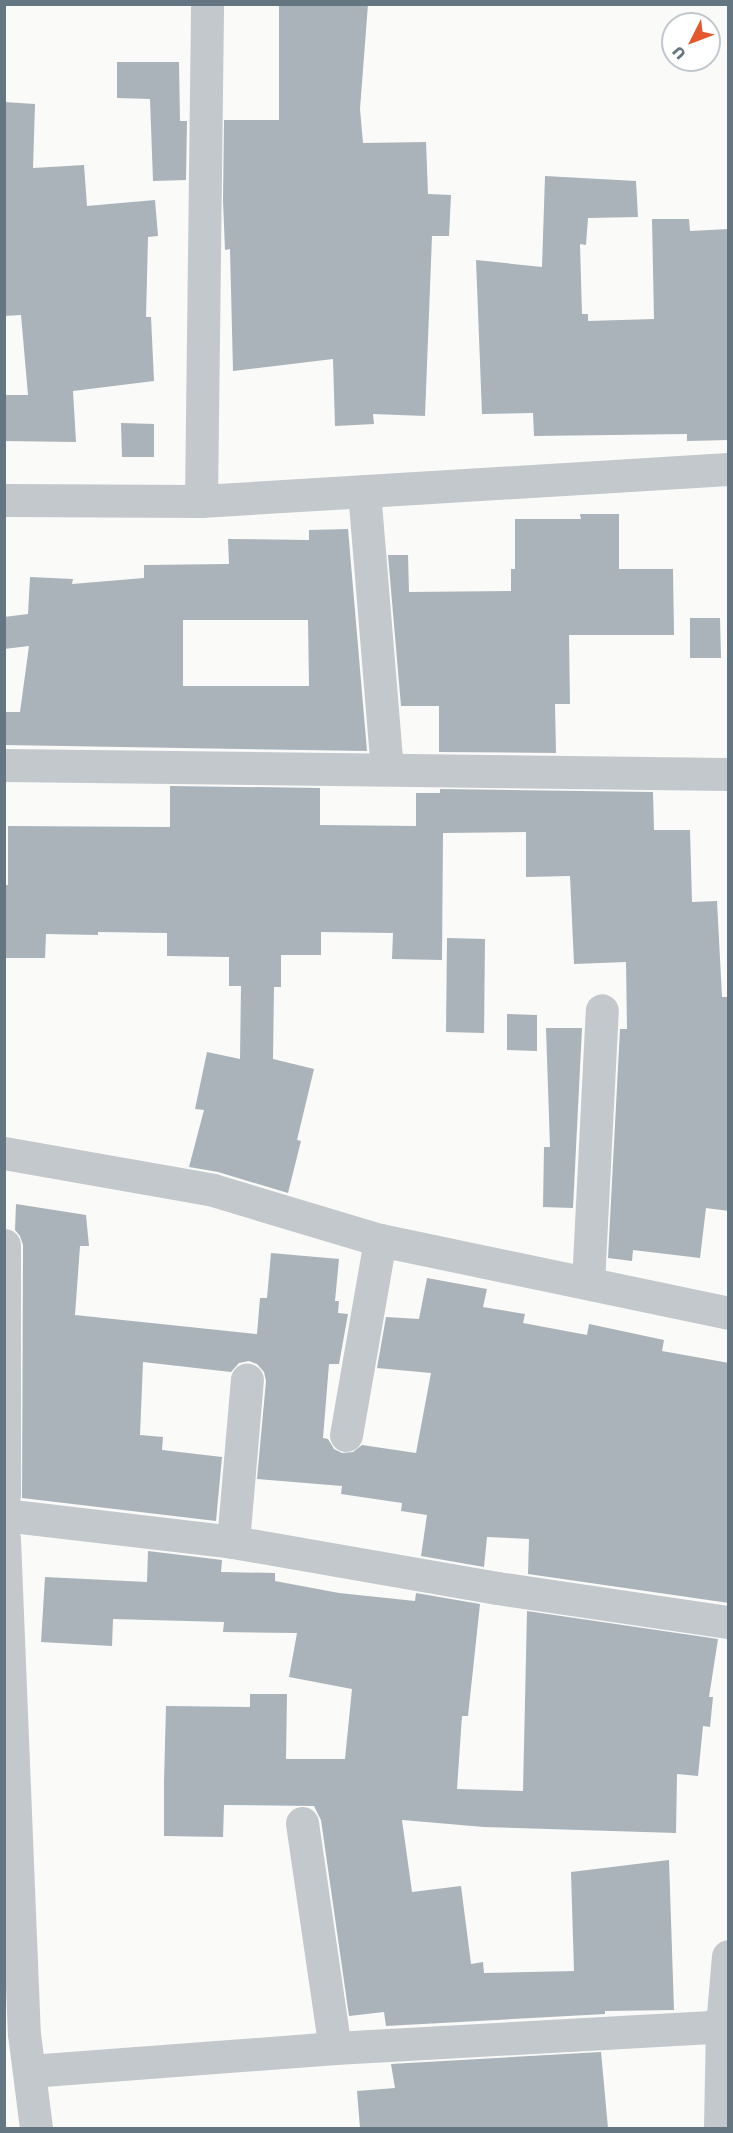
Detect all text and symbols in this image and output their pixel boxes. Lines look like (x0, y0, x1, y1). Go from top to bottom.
north arrow (661, 12, 721, 72)
text: U (668, 42, 690, 64)

